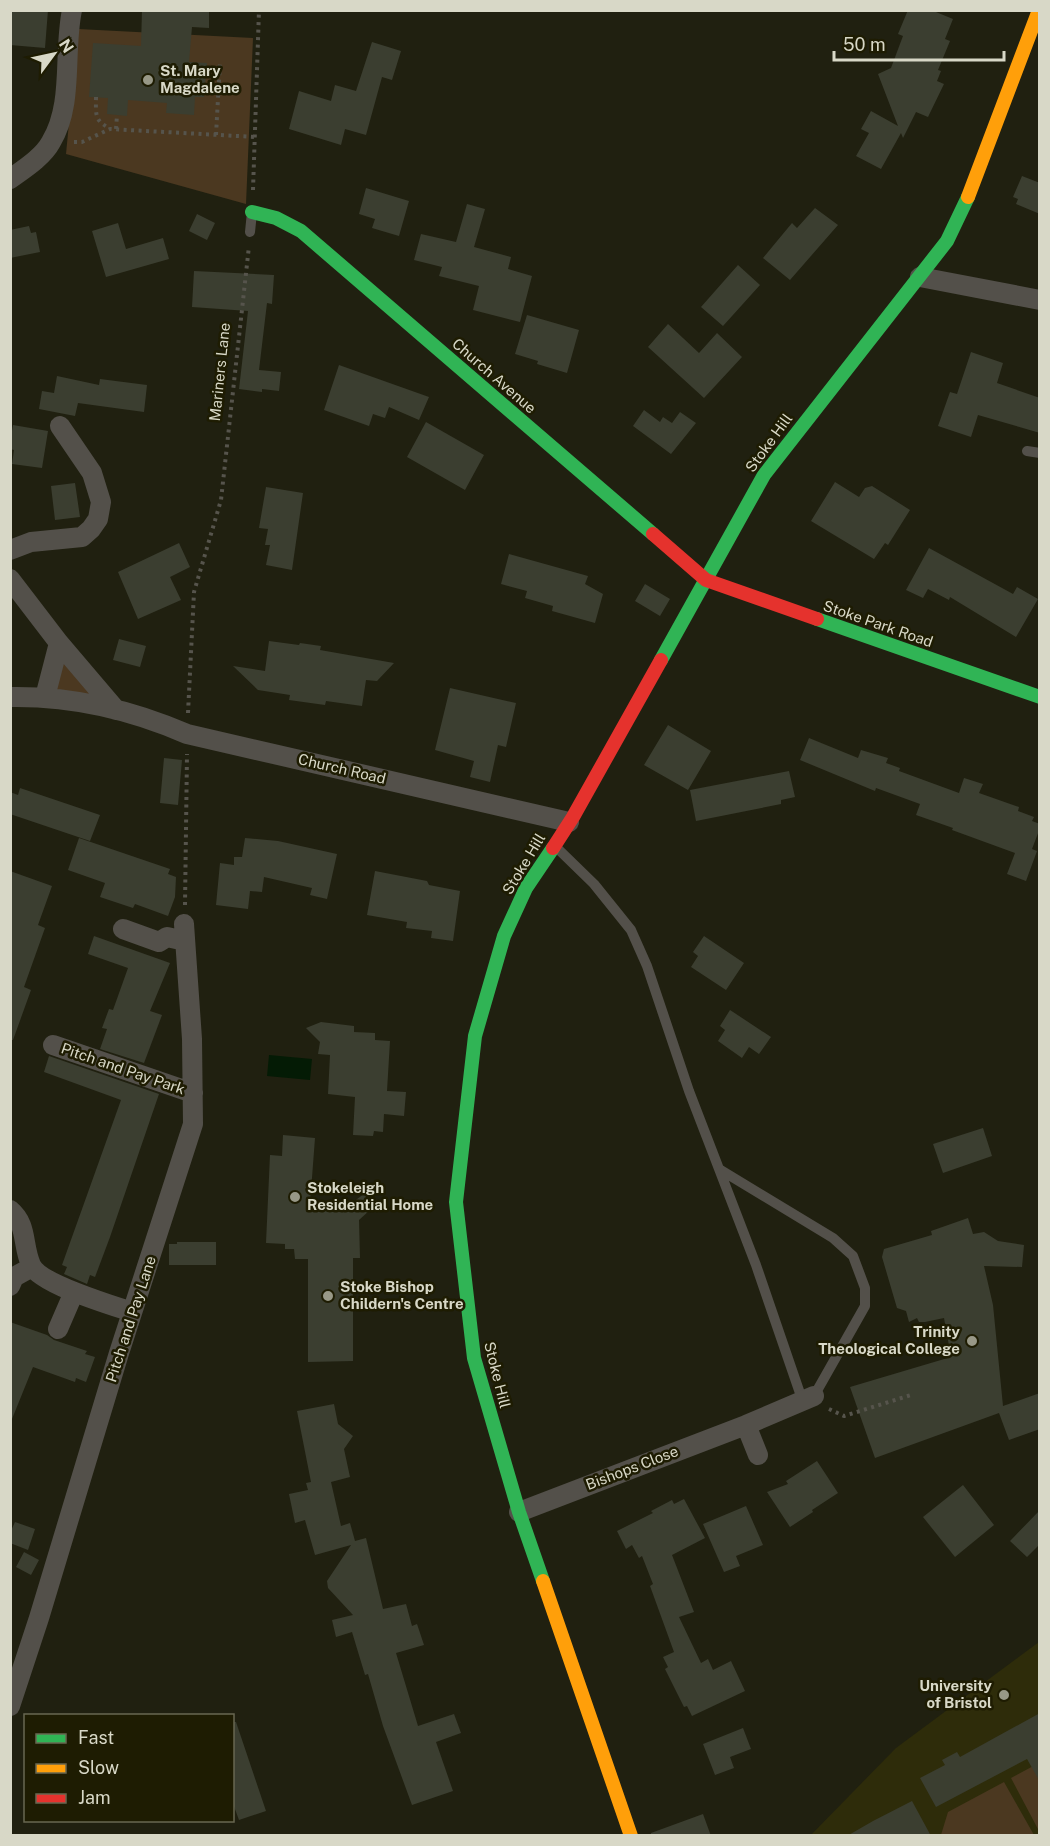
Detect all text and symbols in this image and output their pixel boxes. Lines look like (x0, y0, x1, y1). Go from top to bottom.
north arrow (24, 24, 84, 84)
scale bar (834, 24, 1004, 62)
text: 50 m (843, 34, 886, 55)
text: N (55, 36, 78, 57)
place label: St. Mary Magdalene (160, 62, 240, 96)
marker: St. Mary Magdalene (141, 73, 155, 87)
street label: Mariners Lane (206, 322, 233, 422)
street label: Church Avenue (449, 335, 540, 417)
street label: Stoke Hill (742, 410, 796, 475)
street label: Stoke Park Road (821, 597, 935, 650)
street label: Church Road (297, 750, 388, 787)
street label: Stoke Hill (499, 830, 548, 897)
street label: Pitch and Pay Park (59, 1039, 187, 1098)
place label: Stokeleigh Residential Home (307, 1179, 433, 1213)
marker: Stokeleigh Residential Home (288, 1190, 302, 1204)
street label: Pitch and Pay Lane (102, 1254, 159, 1384)
place label: Stoke Bishop Childern's Centre (340, 1278, 464, 1312)
marker: Stoke Bishop Childern's Centre (321, 1289, 335, 1303)
place label: Trinity Theological College (818, 1323, 961, 1357)
marker: Trinity Theological College (965, 1334, 979, 1348)
street label: Stoke Hill (481, 1340, 514, 1410)
street label: Bishops Close (583, 1442, 680, 1493)
place label: University of Bristol (919, 1677, 993, 1711)
marker: University of Bristol (997, 1688, 1011, 1702)
legend (24, 1714, 234, 1822)
text: Fast (78, 1727, 114, 1748)
text: Slow (78, 1757, 119, 1778)
text: Jam (78, 1787, 111, 1808)

